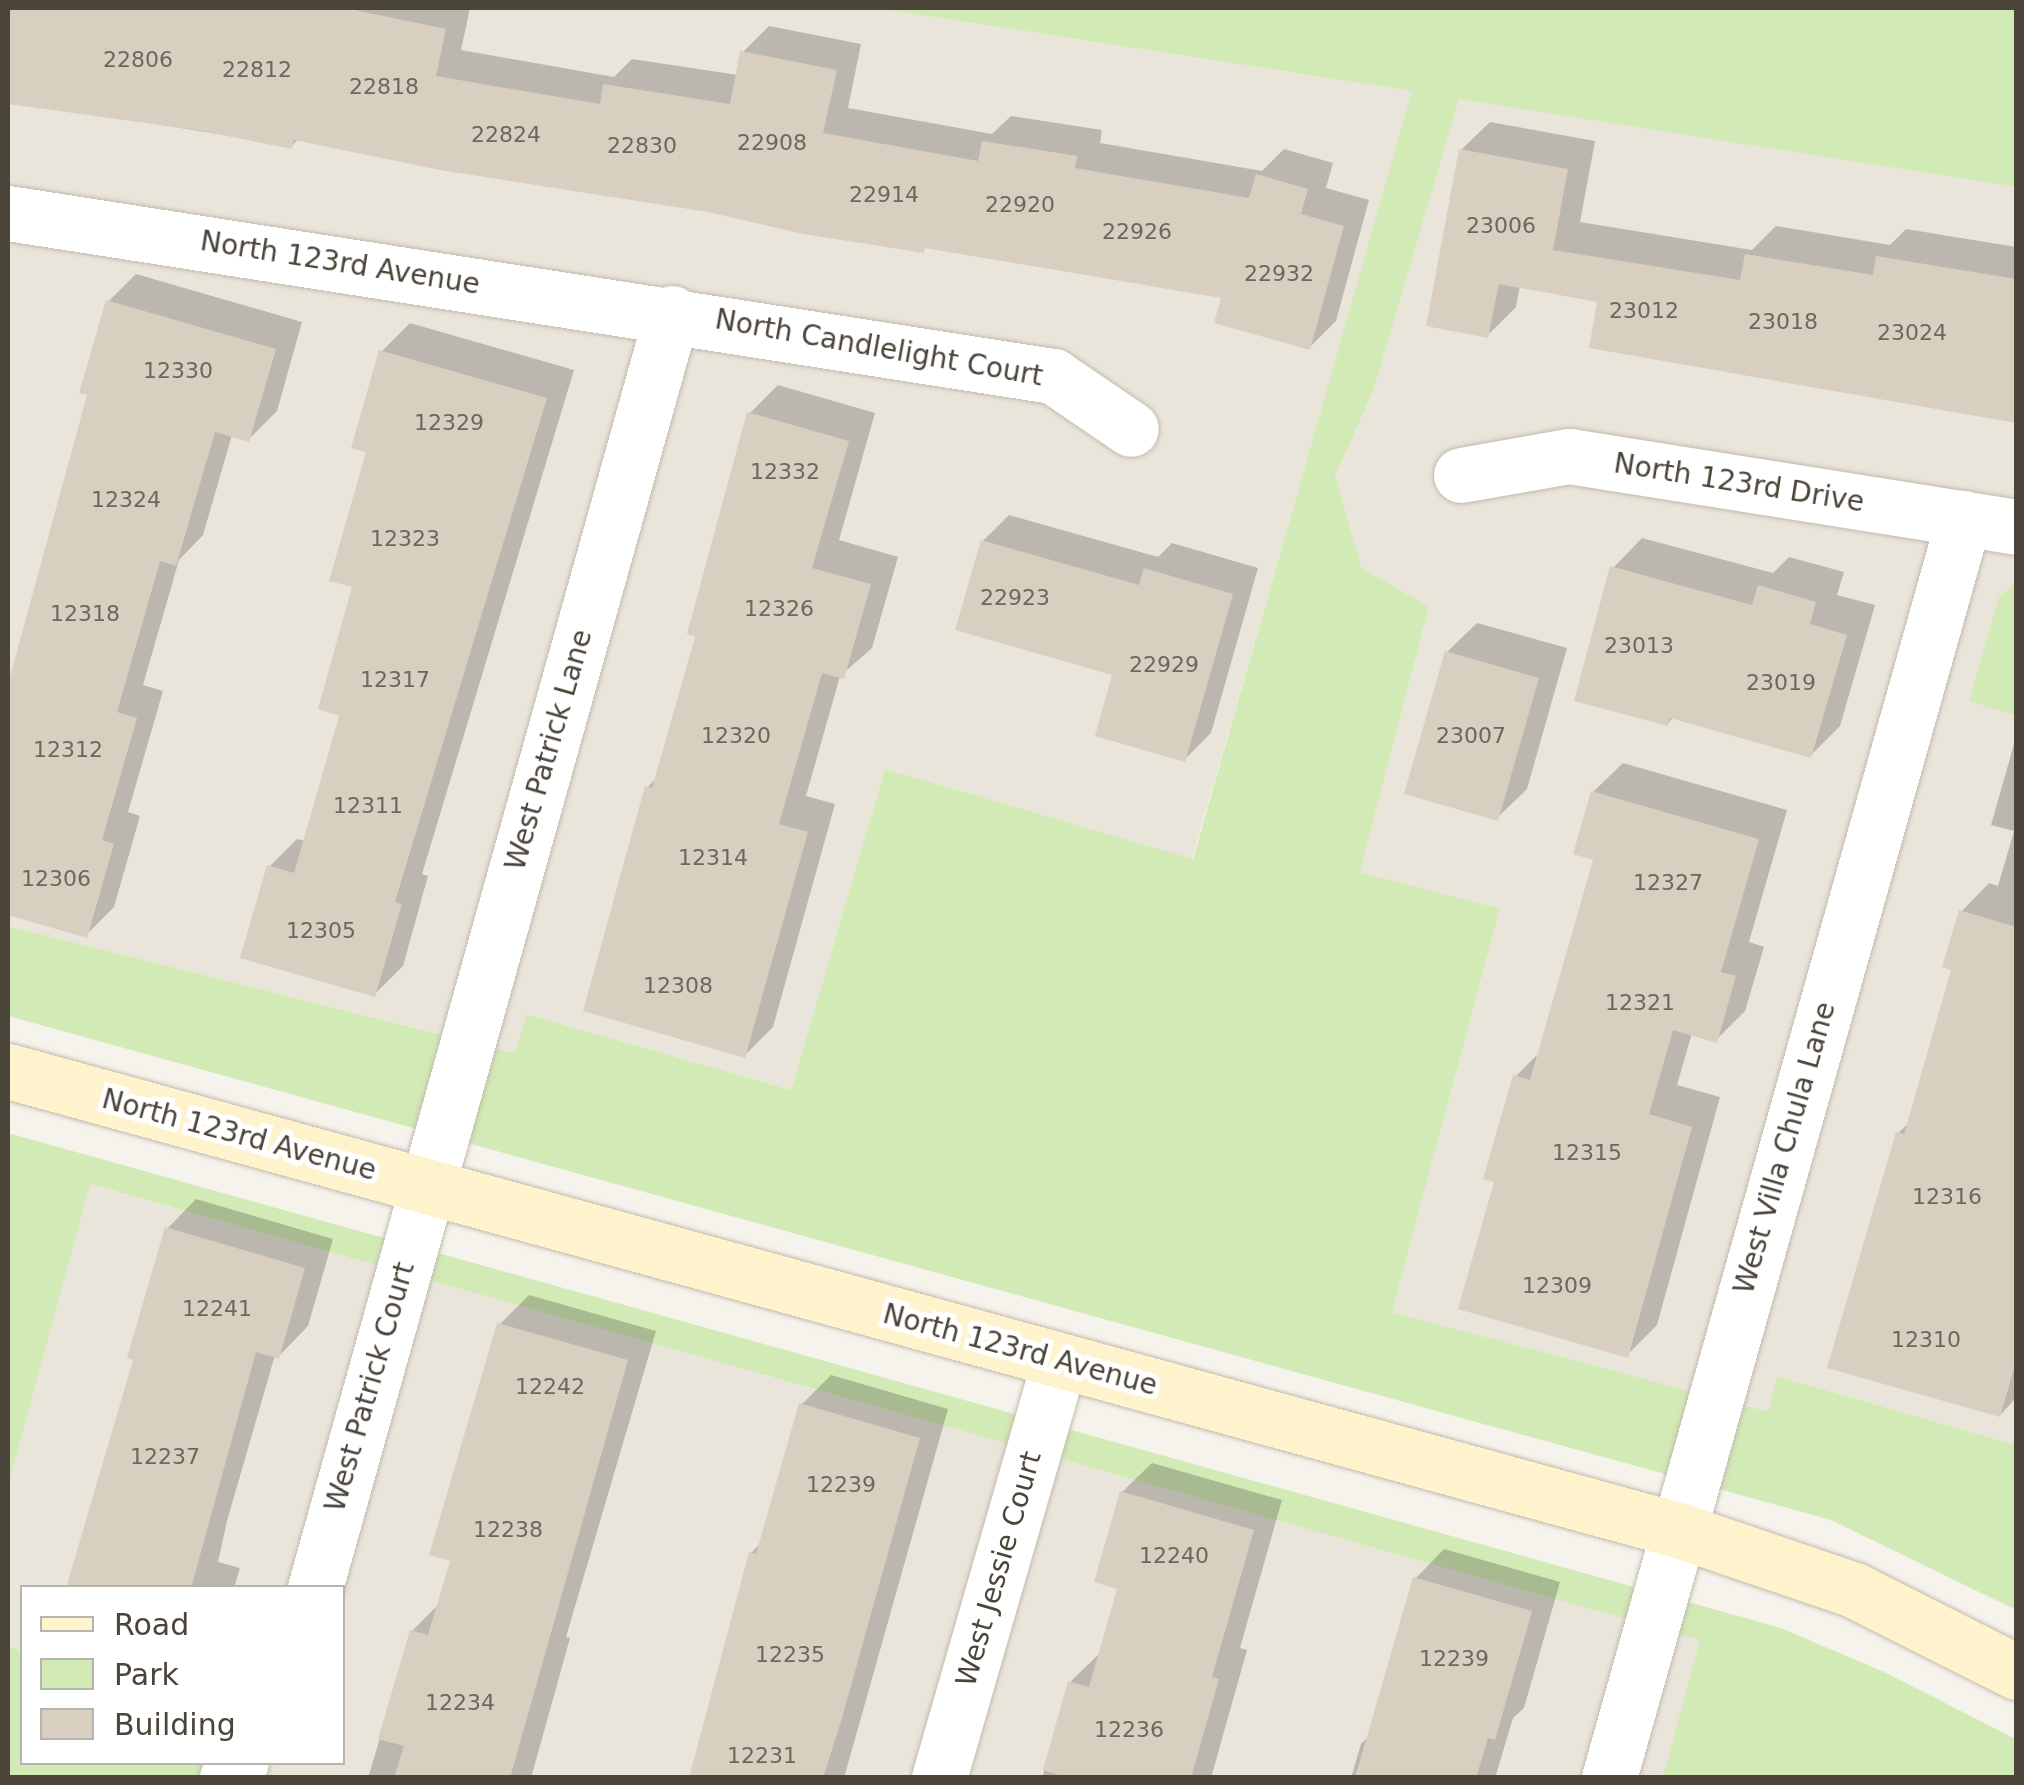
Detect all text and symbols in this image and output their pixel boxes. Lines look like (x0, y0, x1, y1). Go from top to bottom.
house number: 22806 (103, 47, 173, 73)
house number: 22812 (222, 57, 292, 83)
house number: 22818 (349, 74, 419, 100)
house number: 22824 (471, 122, 541, 148)
house number: 22908 (737, 130, 807, 156)
house number: 22830 (607, 133, 677, 159)
house number: 22914 (849, 182, 919, 208)
house number: 22920 (985, 192, 1055, 218)
house number: 23006 (1466, 213, 1536, 239)
house number: 22926 (1102, 219, 1172, 245)
street label: North 123rd Avenue (198, 224, 482, 302)
house number: 22932 (1244, 261, 1314, 287)
house number: 23012 (1609, 298, 1679, 324)
street label: North Candlelight Court (712, 303, 1046, 393)
house number: 23018 (1748, 309, 1818, 335)
house number: 23024 (1877, 320, 1947, 346)
house number: 12330 (143, 358, 213, 384)
house number: 12329 (414, 410, 484, 436)
street label: North 123rd Drive (1611, 447, 1867, 519)
house number: 12332 (750, 459, 820, 485)
house number: 12324 (91, 487, 161, 513)
house number: 12323 (370, 526, 440, 552)
house number: 22923 (980, 585, 1050, 611)
house number: 12326 (744, 596, 814, 622)
house number: 12318 (50, 601, 120, 627)
street label: West Patrick Lane (499, 626, 599, 874)
house number: 23013 (1604, 633, 1674, 659)
house number: 22929 (1129, 652, 1199, 678)
house number: 12317 (360, 667, 430, 693)
house number: 23019 (1746, 670, 1816, 696)
house number: 12320 (701, 723, 771, 749)
house number: 23007 (1436, 723, 1506, 749)
house number: 12312 (33, 737, 103, 763)
house number: 12311 (333, 793, 403, 819)
house number: 12314 (678, 845, 748, 871)
house number: 12306 (21, 866, 91, 892)
house number: 12327 (1633, 870, 1703, 896)
house number: 12305 (286, 918, 356, 944)
house number: 12308 (643, 973, 713, 999)
house number: 12321 (1605, 990, 1675, 1016)
street label: West Villa Chula Lane (1727, 998, 1843, 1298)
street label: North 123rd Avenue (98, 1082, 380, 1188)
house number: 12315 (1552, 1140, 1622, 1166)
house number: 12316 (1912, 1184, 1982, 1210)
street label: West Patrick Court (318, 1258, 422, 1516)
house number: 12309 (1522, 1273, 1592, 1299)
house number: 12241 (182, 1296, 252, 1322)
street label: North 123rd Avenue (879, 1297, 1161, 1403)
house number: 12310 (1891, 1327, 1961, 1353)
house number: 12242 (515, 1374, 585, 1400)
house number: 12237 (130, 1444, 200, 1470)
street label: West Jessie Court (949, 1447, 1049, 1691)
house number: 12239 (806, 1472, 876, 1498)
house number: 12238 (473, 1517, 543, 1543)
house number: 12240 (1139, 1543, 1209, 1569)
legend (20, 1585, 345, 1765)
text: Road (114, 1607, 189, 1642)
house number: 12235 (755, 1642, 825, 1668)
house number: 12239 (1419, 1646, 1489, 1672)
text: Park (114, 1657, 179, 1692)
house number: 12234 (425, 1690, 495, 1716)
text: Building (114, 1707, 236, 1742)
house number: 12236 (1094, 1717, 1164, 1743)
house number: 12231 (727, 1743, 797, 1769)

